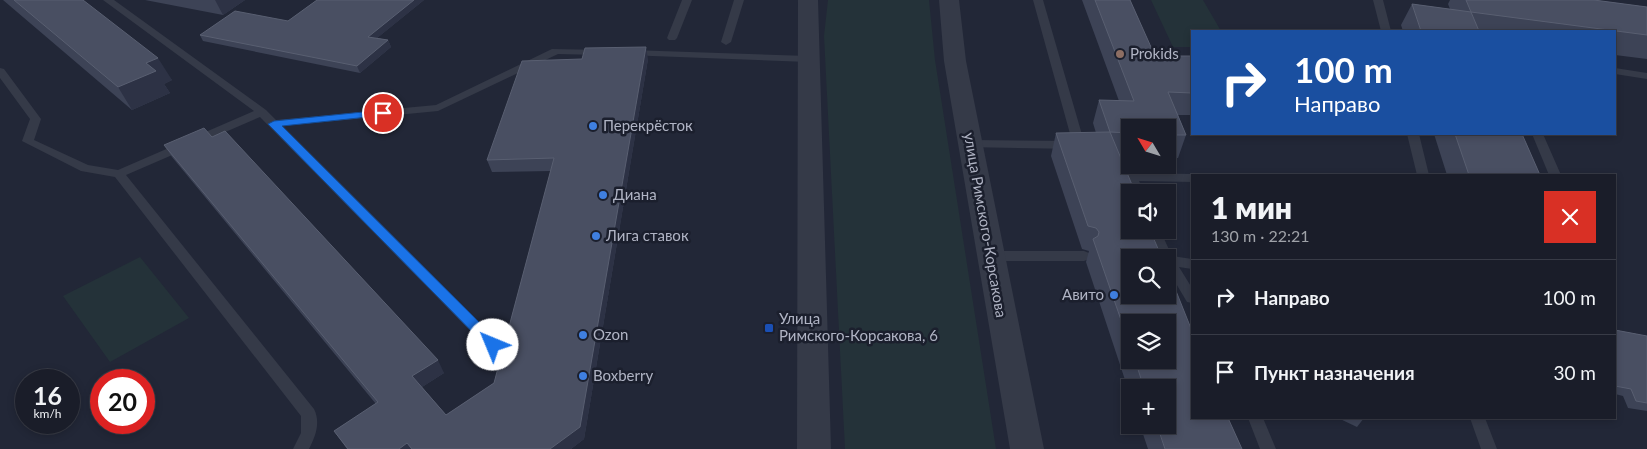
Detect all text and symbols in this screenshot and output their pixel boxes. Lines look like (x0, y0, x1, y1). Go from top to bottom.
place label: Prokids (1130, 44, 1179, 62)
marker: Prokids (1114, 48, 1126, 60)
text: 100 m (1294, 48, 1393, 90)
icon: right (1211, 50, 1276, 115)
text: Направо (1294, 90, 1380, 117)
pin (362, 92, 404, 134)
icon: arrive (369, 99, 397, 127)
place label: Перекрёсток (603, 116, 693, 134)
north arrow (1121, 119, 1176, 174)
map controls (1121, 119, 1176, 434)
marker: Перекрёсток (587, 120, 599, 132)
street label: улица Римского-Корсакова (961, 131, 1011, 319)
button: sound (1121, 184, 1176, 239)
place label: Диана (613, 185, 657, 203)
marker: Диана (597, 189, 609, 201)
text: 1 мин (1211, 189, 1292, 225)
button: close (1544, 191, 1596, 243)
place label: Лига ставок (605, 226, 689, 244)
text: 130 m · 22:21 (1211, 226, 1310, 245)
marker: Лига ставок (590, 230, 602, 242)
button: search (1121, 249, 1176, 304)
icon: right (1211, 283, 1239, 311)
place label: Авито (1062, 285, 1104, 303)
text: Направо (1254, 286, 1330, 309)
text: 100 m (1542, 286, 1596, 309)
marker: Авито (1108, 289, 1120, 301)
place label: Улица Римского-Корсакова, 6 (779, 309, 938, 344)
button: layers (1121, 314, 1176, 369)
position arrow (466, 318, 518, 370)
marker: Улица Римского-Корсакова, 6 (763, 322, 775, 334)
place label: Ozon (593, 325, 628, 343)
marker: Ozon (577, 329, 589, 341)
icon: arrive (1211, 358, 1239, 386)
text: Пункт назначения (1254, 361, 1415, 384)
text: 30 m (1553, 361, 1596, 384)
place label: Boxberry (593, 366, 653, 384)
speed limit sign: 20 (90, 369, 155, 434)
marker: Boxberry (577, 370, 589, 382)
button: + (1121, 379, 1176, 434)
text: 16 (33, 380, 62, 410)
text: km/h (33, 406, 62, 421)

